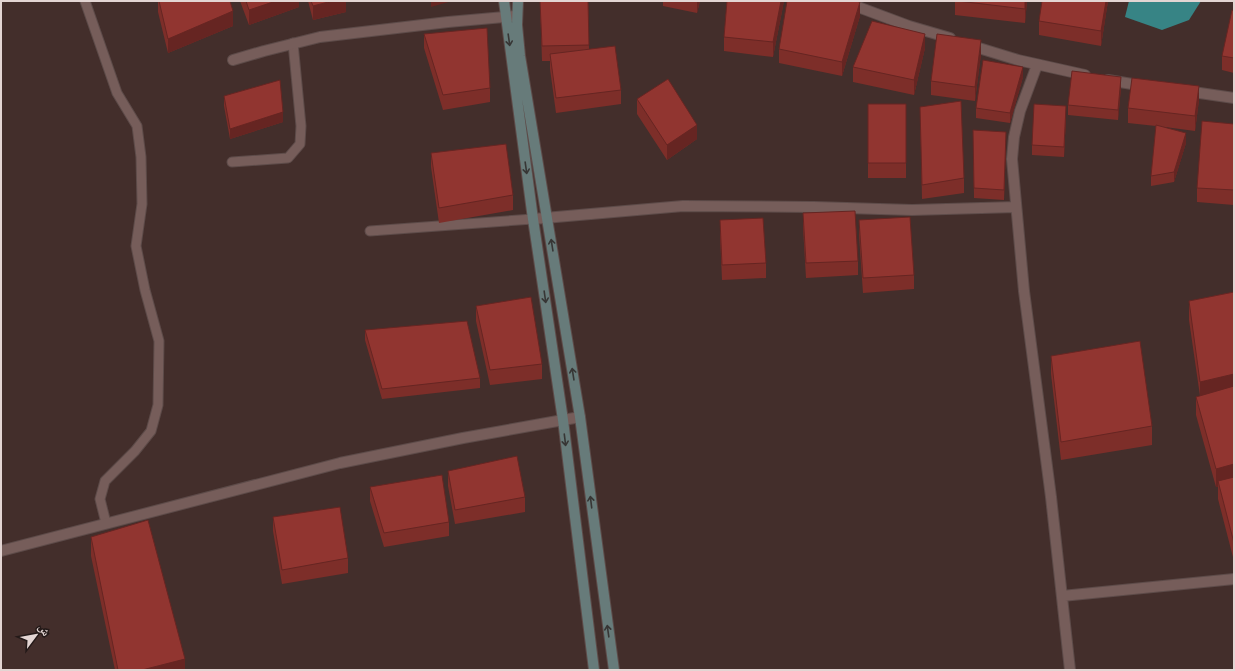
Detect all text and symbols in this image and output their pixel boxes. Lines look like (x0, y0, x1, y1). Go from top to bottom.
one-way arrow (505, 33, 513, 46)
one-way arrow (523, 162, 530, 175)
one-way arrow (548, 239, 556, 252)
one-way arrow (541, 290, 549, 303)
one-way arrow (569, 368, 577, 381)
one-way arrow (561, 433, 569, 446)
one-way arrow (587, 496, 595, 509)
north arrow (16, 615, 56, 655)
text: ش (35, 621, 54, 639)
one-way arrow (604, 625, 612, 638)

